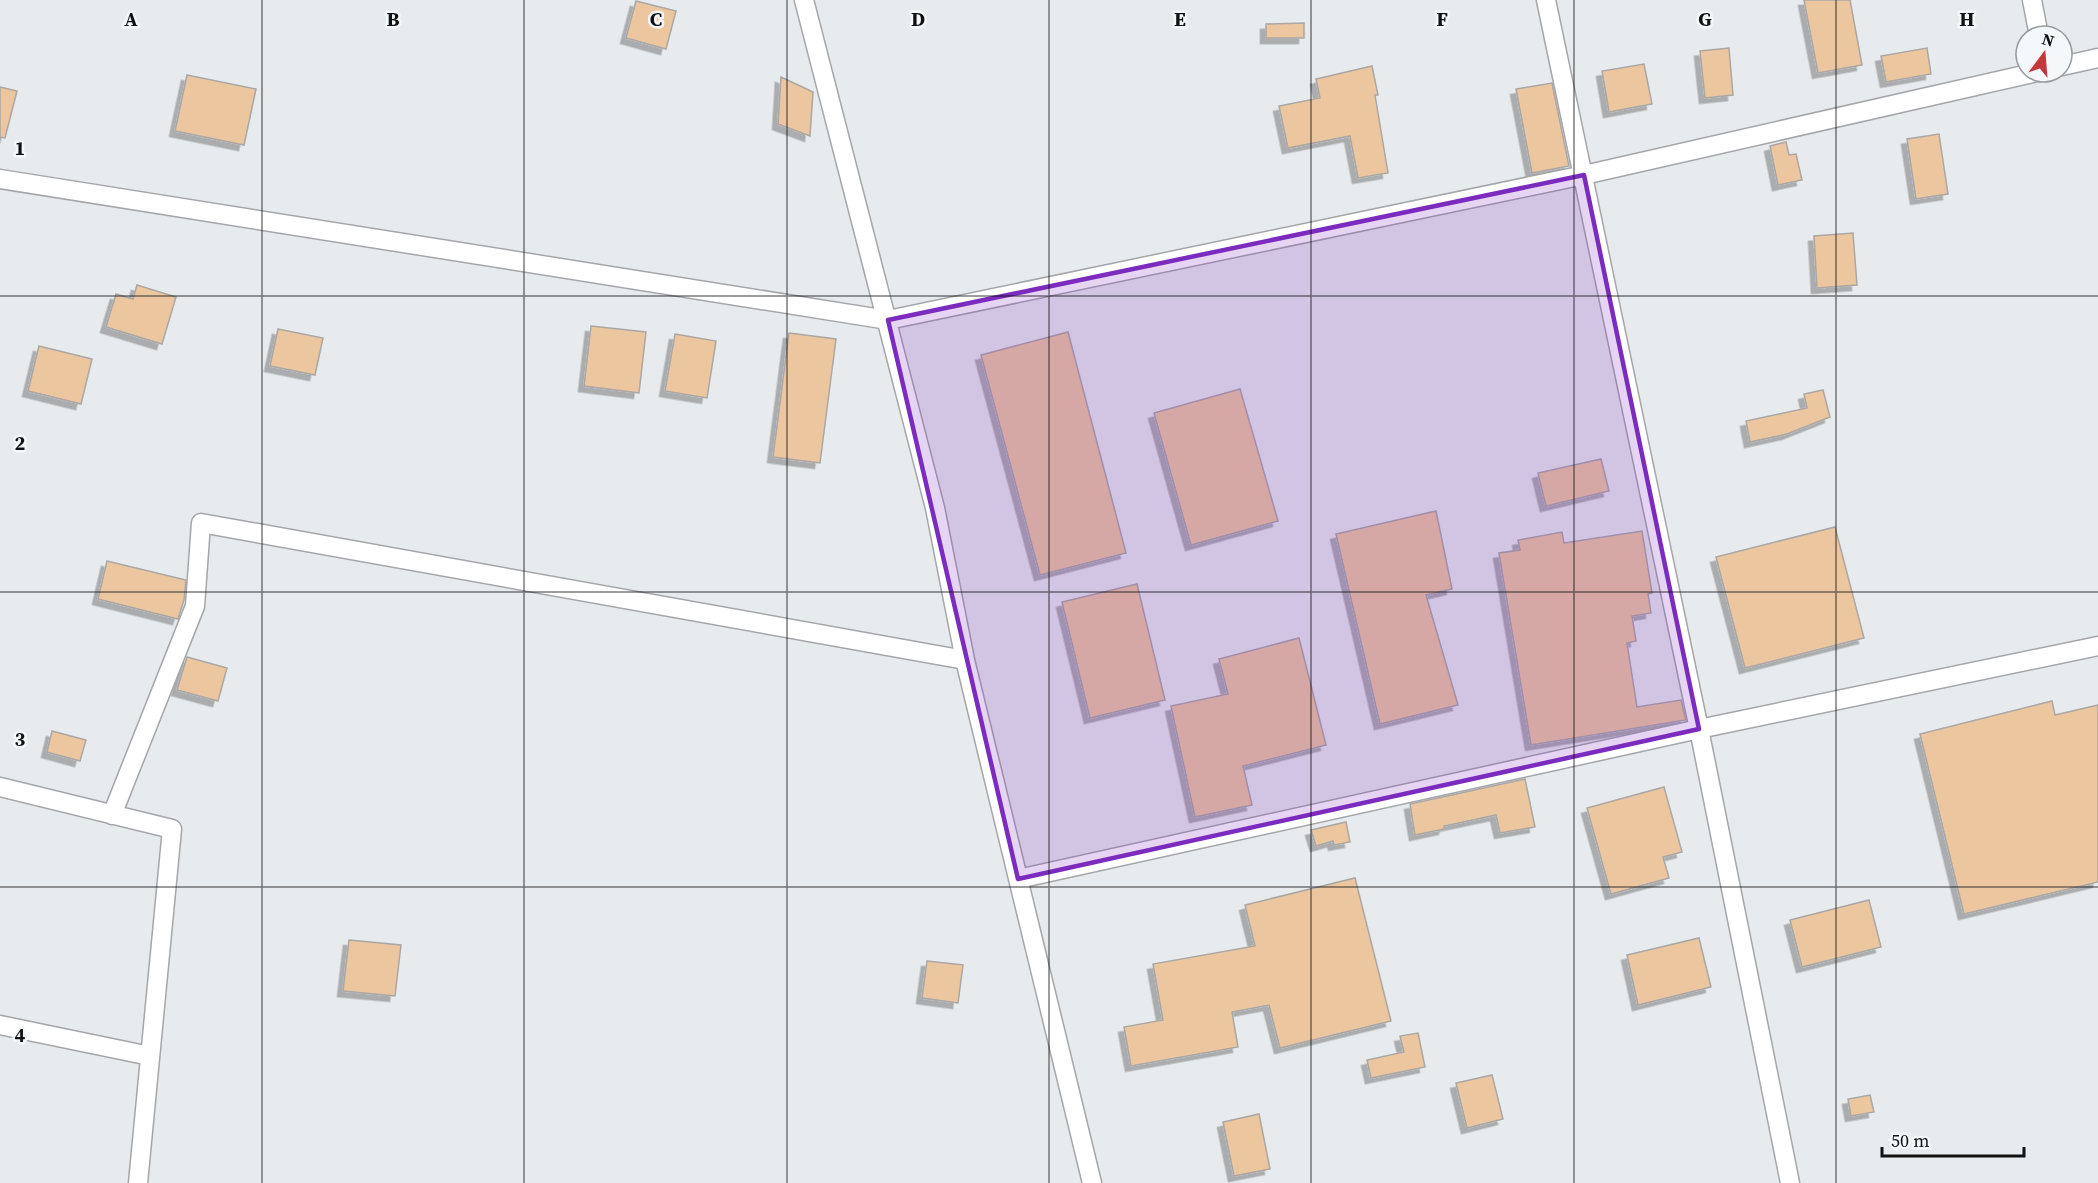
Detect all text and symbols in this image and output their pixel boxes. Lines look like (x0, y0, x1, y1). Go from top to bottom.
text: A (124, 5, 138, 33)
text: B (386, 5, 400, 33)
text: C (650, 5, 662, 33)
text: D (911, 5, 925, 33)
text: E (1174, 5, 1186, 33)
text: F (1436, 5, 1448, 33)
text: G (1698, 5, 1712, 33)
text: H (1959, 5, 1975, 33)
north arrow (2014, 24, 2074, 84)
text: N (2040, 27, 2057, 52)
text: 1 (15, 134, 25, 162)
text: 2 (15, 429, 26, 457)
text: 3 (15, 725, 26, 753)
text: 4 (15, 1021, 26, 1049)
scale bar (1882, 1120, 2024, 1158)
text: 50 m (1891, 1128, 1929, 1153)

